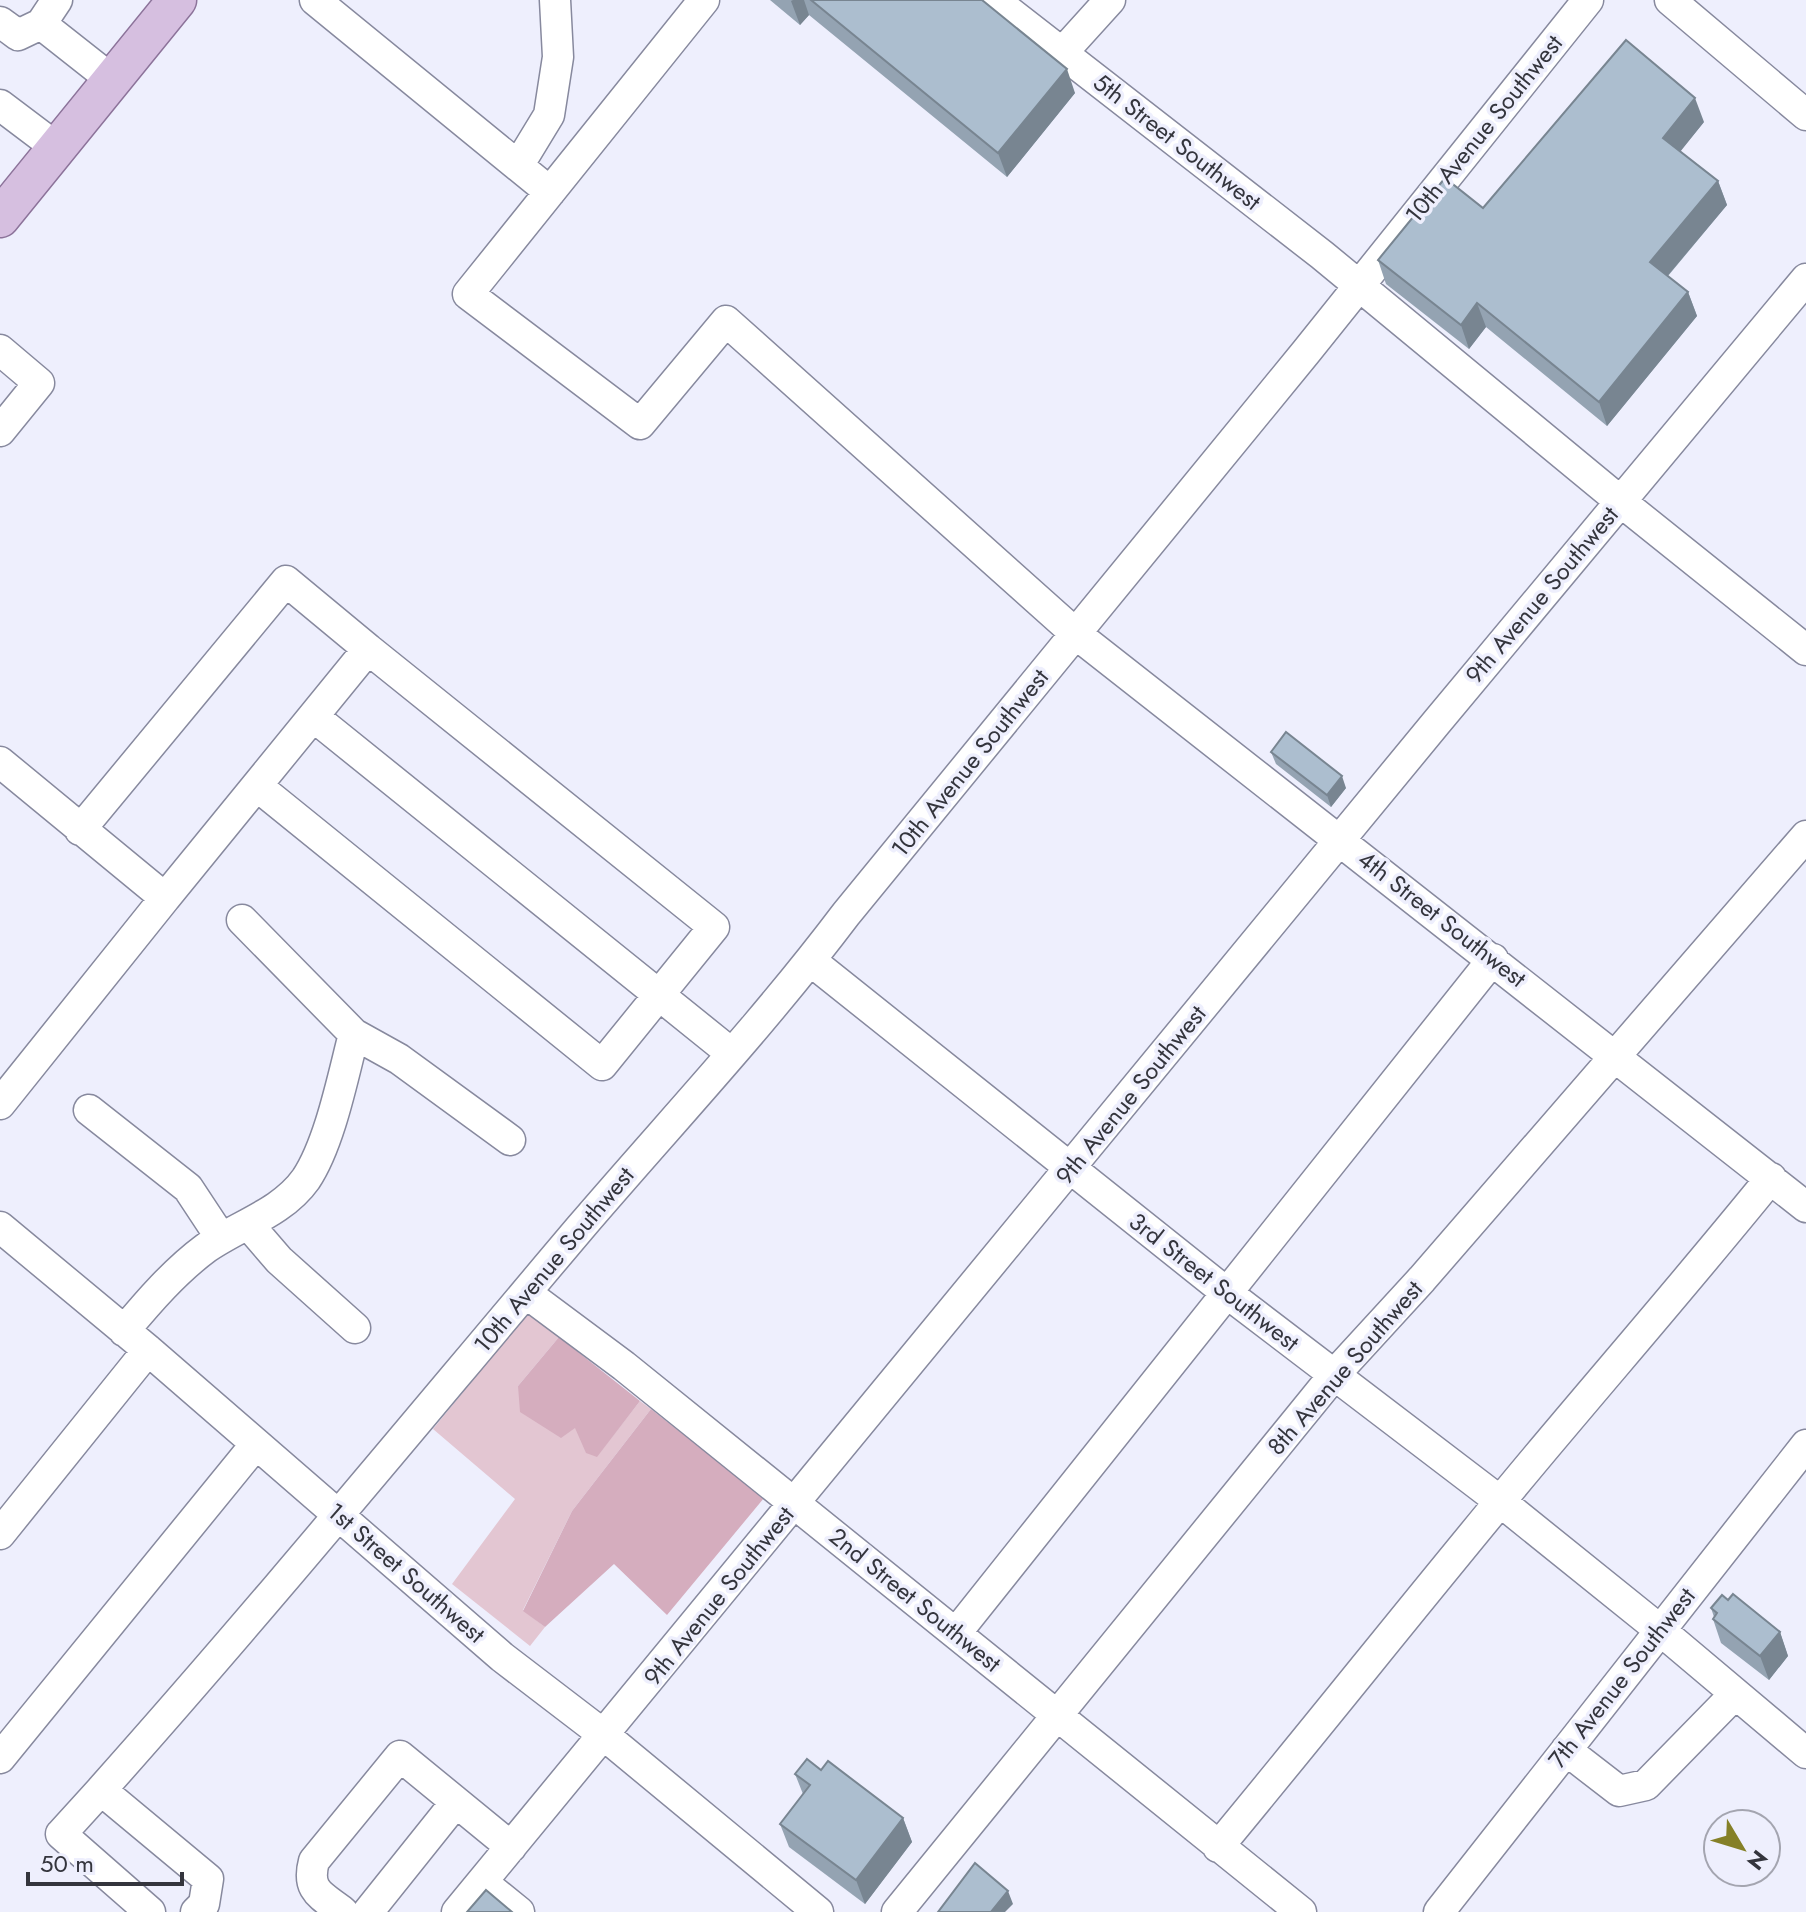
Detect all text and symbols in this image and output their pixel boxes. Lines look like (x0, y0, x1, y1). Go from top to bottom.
street label: 10th Avenue Southwest (1397, 27, 1571, 230)
street label: 5th Street Southwest (1086, 65, 1269, 218)
street label: 9th Avenue Southwest (1457, 498, 1627, 691)
street label: 10th Avenue Southwest (883, 661, 1057, 864)
street label: 4th Street Southwest (1351, 842, 1534, 996)
street label: 9th Avenue Southwest (1047, 997, 1214, 1192)
street label: 10th Avenue Southwest (465, 1159, 642, 1360)
street label: 3rd Street Southwest (1122, 1204, 1307, 1359)
street label: 8th Avenue Southwest (1259, 1272, 1431, 1463)
street label: 1st Street Southwest (320, 1494, 493, 1651)
street label: 9th Avenue Southwest (635, 1498, 802, 1693)
street label: 2nd Street Southwest (822, 1519, 1009, 1680)
street label: 7th Avenue Southwest (1540, 1580, 1704, 1776)
north arrow (1702, 1808, 1782, 1888)
scale bar (28, 1836, 182, 1886)
text: N (1740, 1844, 1776, 1877)
text: 50 m (40, 1846, 94, 1881)

